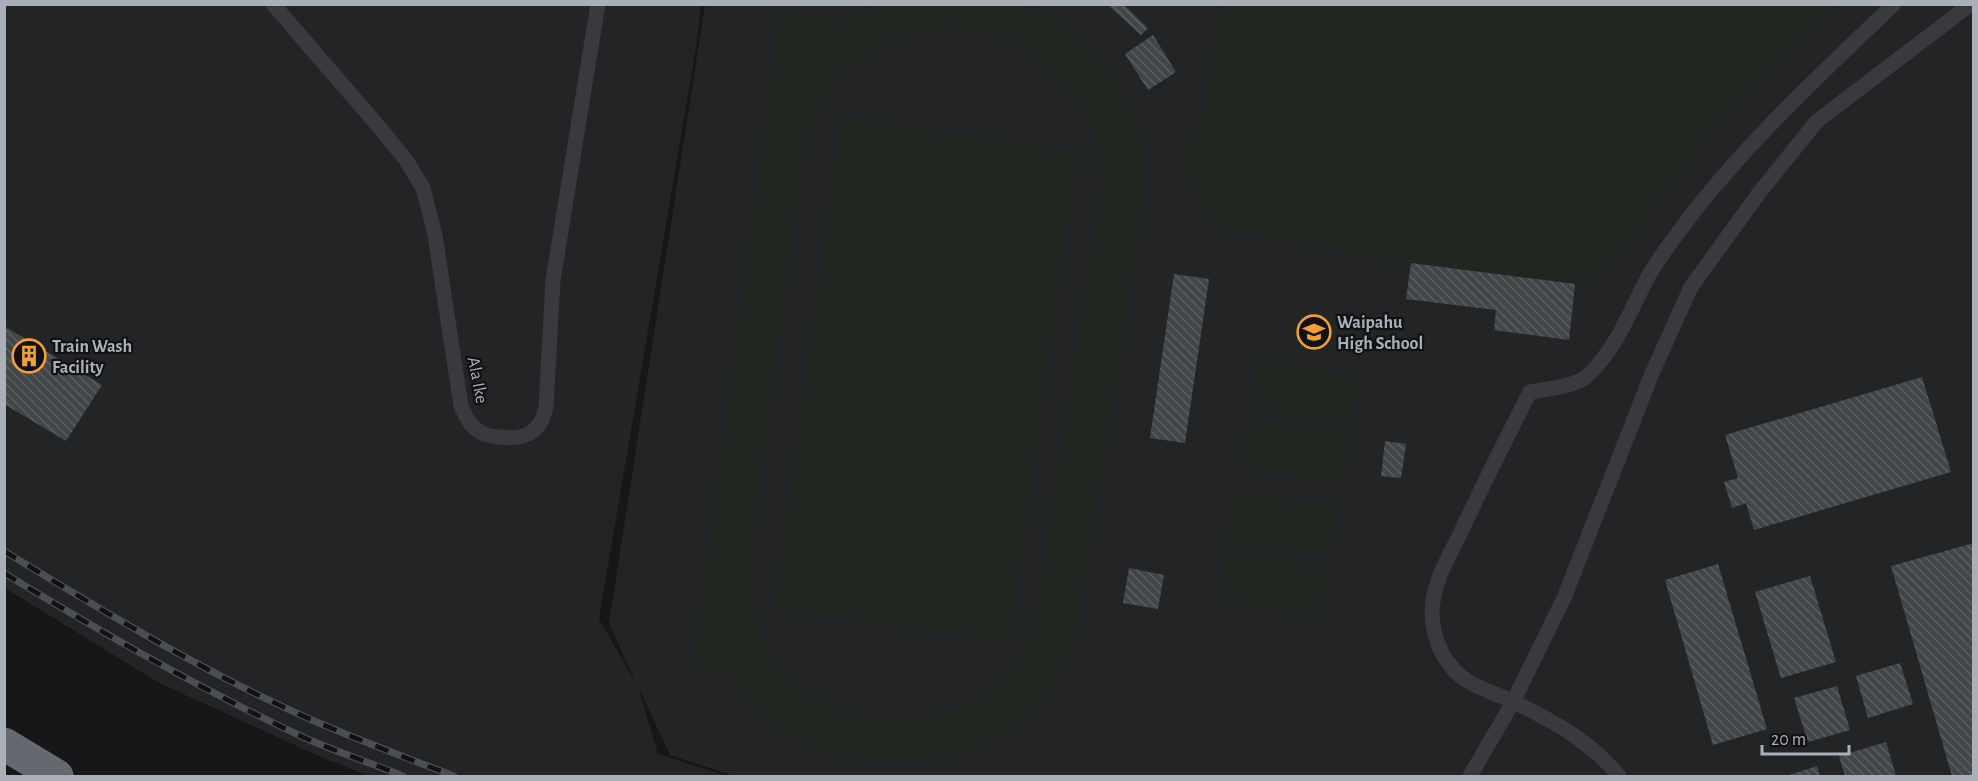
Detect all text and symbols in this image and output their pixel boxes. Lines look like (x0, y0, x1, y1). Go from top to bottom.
school or university icon: Waipahu High School (1296, 314, 1332, 350)
place label: Waipahu High School (1337, 314, 1423, 353)
building icon: Train Wash Facility (11, 338, 47, 374)
place label: Train Wash Facility (52, 338, 132, 377)
street label: Ala Ike (464, 355, 490, 405)
scale bar (1762, 718, 1849, 756)
text: 20 m (1771, 731, 1806, 749)

